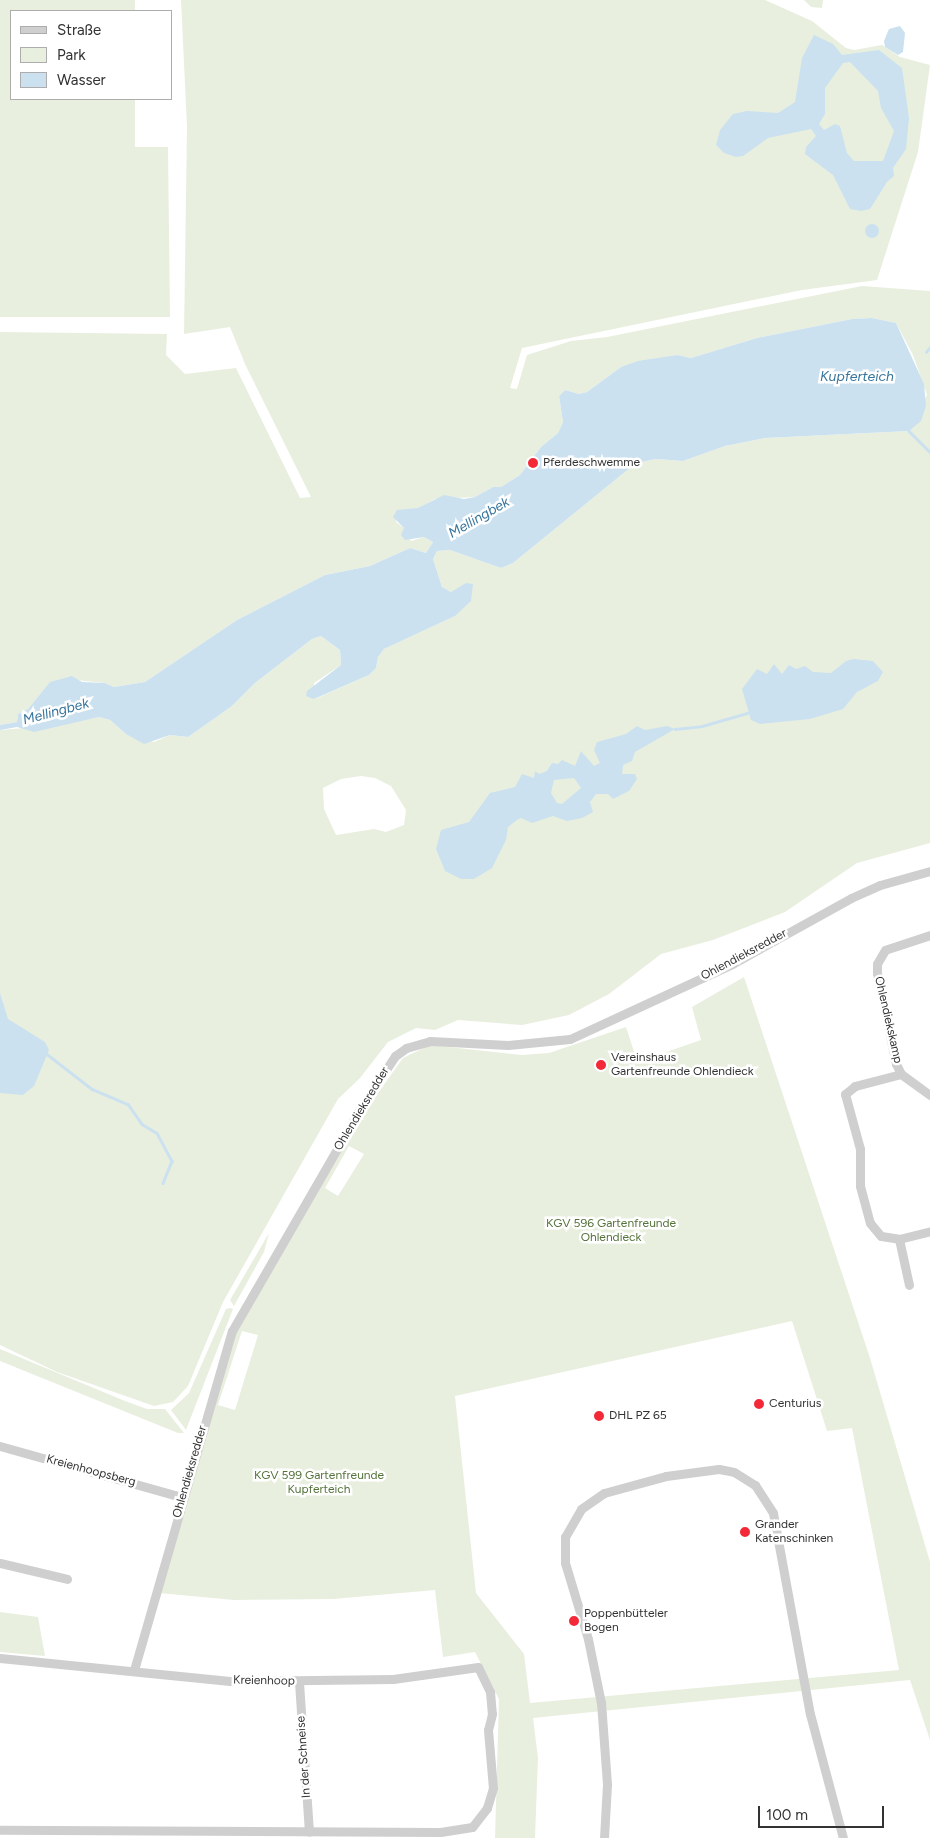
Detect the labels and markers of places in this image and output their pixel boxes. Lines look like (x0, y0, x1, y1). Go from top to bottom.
place label: Pferdeschwemme (543, 456, 640, 470)
marker: Pferdeschwemme (527, 457, 539, 469)
place label: Vereinshaus Gartenfreunde Ohlendieck (611, 1051, 754, 1079)
marker: Vereinshaus Gartenfreunde Ohlendieck (595, 1059, 607, 1071)
place label: Centurius (769, 1397, 821, 1411)
marker: Centurius (753, 1398, 765, 1410)
place label: DHL PZ 65 (609, 1409, 667, 1423)
marker: DHL PZ 65 (593, 1410, 605, 1422)
place label: Grander Katenschinken (755, 1518, 833, 1546)
marker: Grander Katenschinken (739, 1526, 751, 1538)
place label: Poppenbütteler Bogen (584, 1607, 668, 1635)
marker: Poppenbütteler Bogen (568, 1615, 580, 1627)

